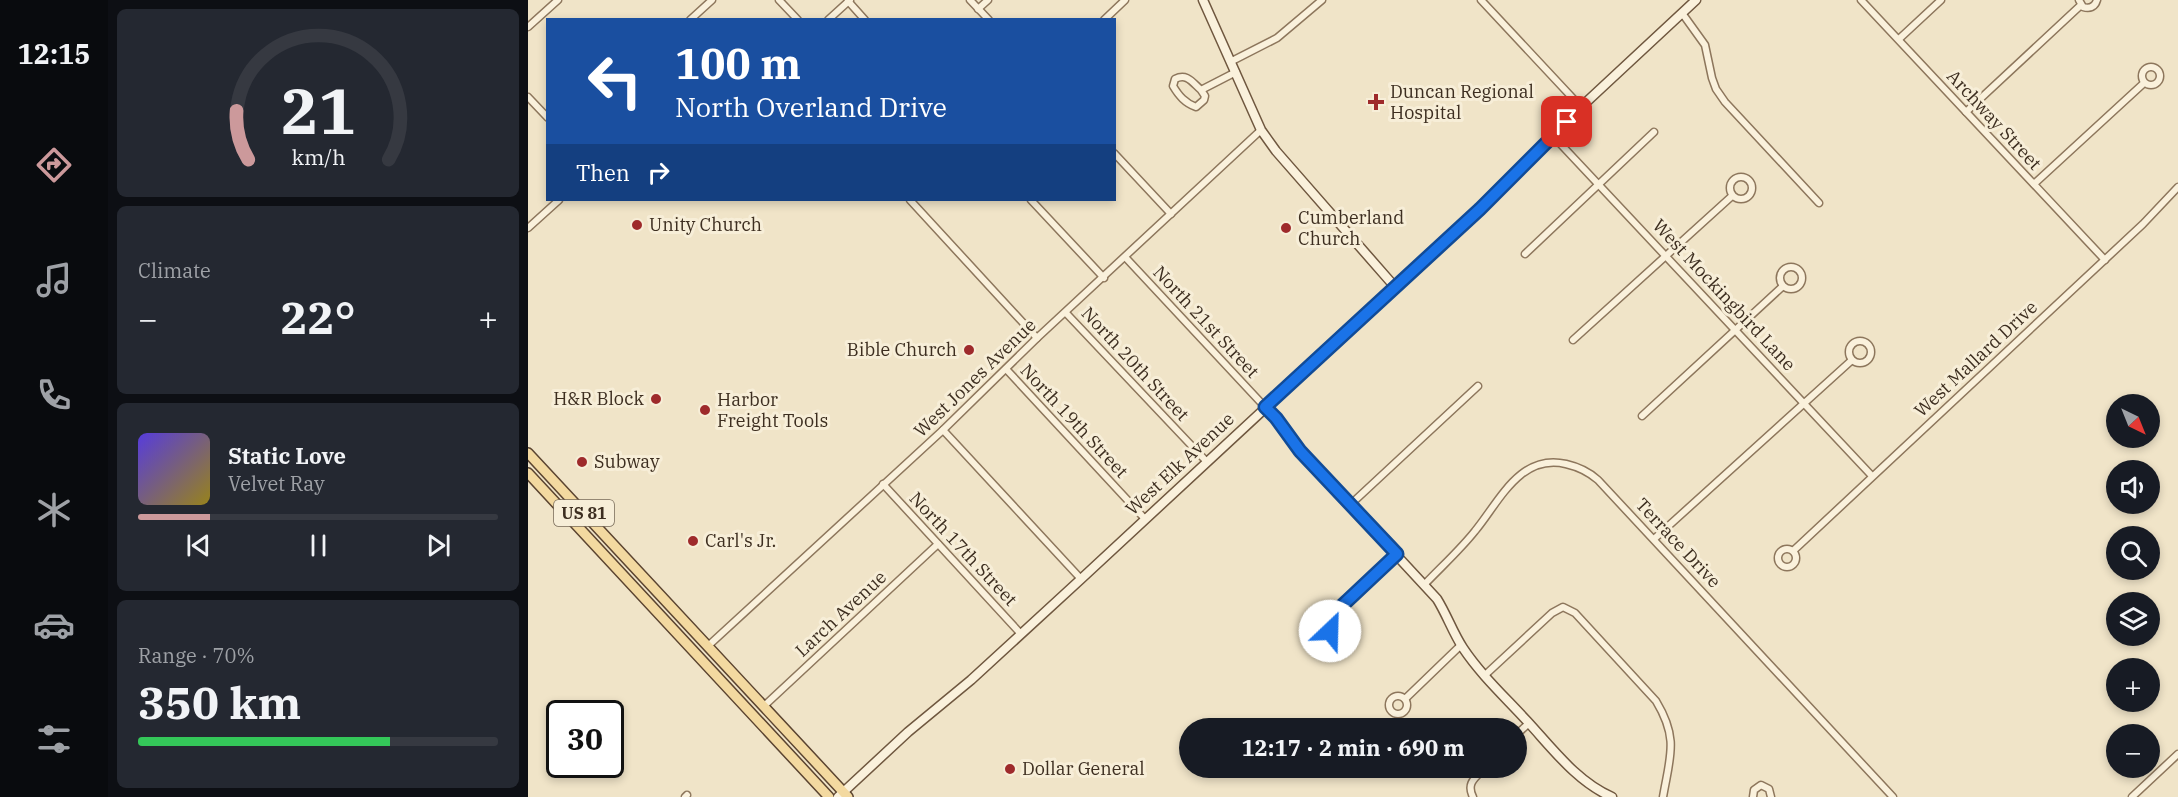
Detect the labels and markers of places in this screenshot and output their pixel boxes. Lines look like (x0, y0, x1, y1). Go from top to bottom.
place label: Duncan Regional Hospital (1390, 80, 1534, 124)
marker: Duncan Regional Hospital (1367, 93, 1385, 111)
pin (1541, 96, 1592, 147)
place label: Cumberland Church (1298, 206, 1404, 250)
place label: Unity Church (649, 213, 762, 236)
marker: Unity Church (630, 218, 644, 232)
marker: Cumberland Church (1279, 221, 1293, 235)
place label: Bible Church (847, 338, 957, 361)
marker: Bible Church (962, 343, 976, 357)
place label: H&R Block (553, 387, 644, 410)
place label: Harbor Freight Tools (717, 388, 828, 432)
marker: H&R Block (649, 392, 663, 406)
marker: Harbor Freight Tools (698, 403, 712, 417)
place label: Subway (594, 450, 660, 473)
marker: Subway (575, 455, 589, 469)
place label: Carl's Jr. (705, 529, 776, 552)
marker: Carl's Jr. (686, 534, 700, 548)
place label: Dollar General (1022, 757, 1145, 780)
marker: Dollar General (1003, 762, 1017, 776)

